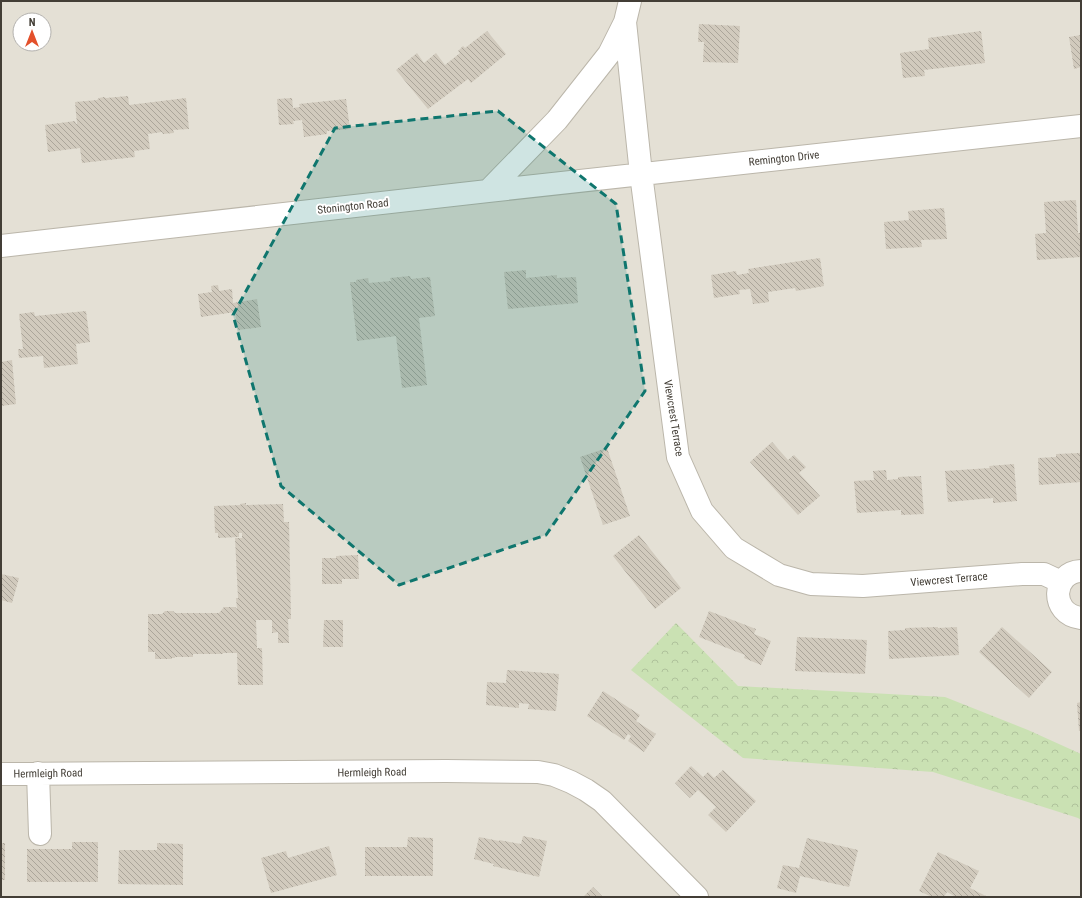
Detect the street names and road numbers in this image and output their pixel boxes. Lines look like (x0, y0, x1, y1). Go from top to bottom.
street label: Remington Drive (748, 148, 820, 169)
street label: Stonington Road (317, 196, 389, 217)
street label: Viewcrest Terrace (661, 379, 686, 457)
street label: Viewcrest Terrace (910, 570, 988, 589)
street label: Hermleigh Road (337, 765, 407, 780)
street label: Hermleigh Road (13, 766, 83, 781)

